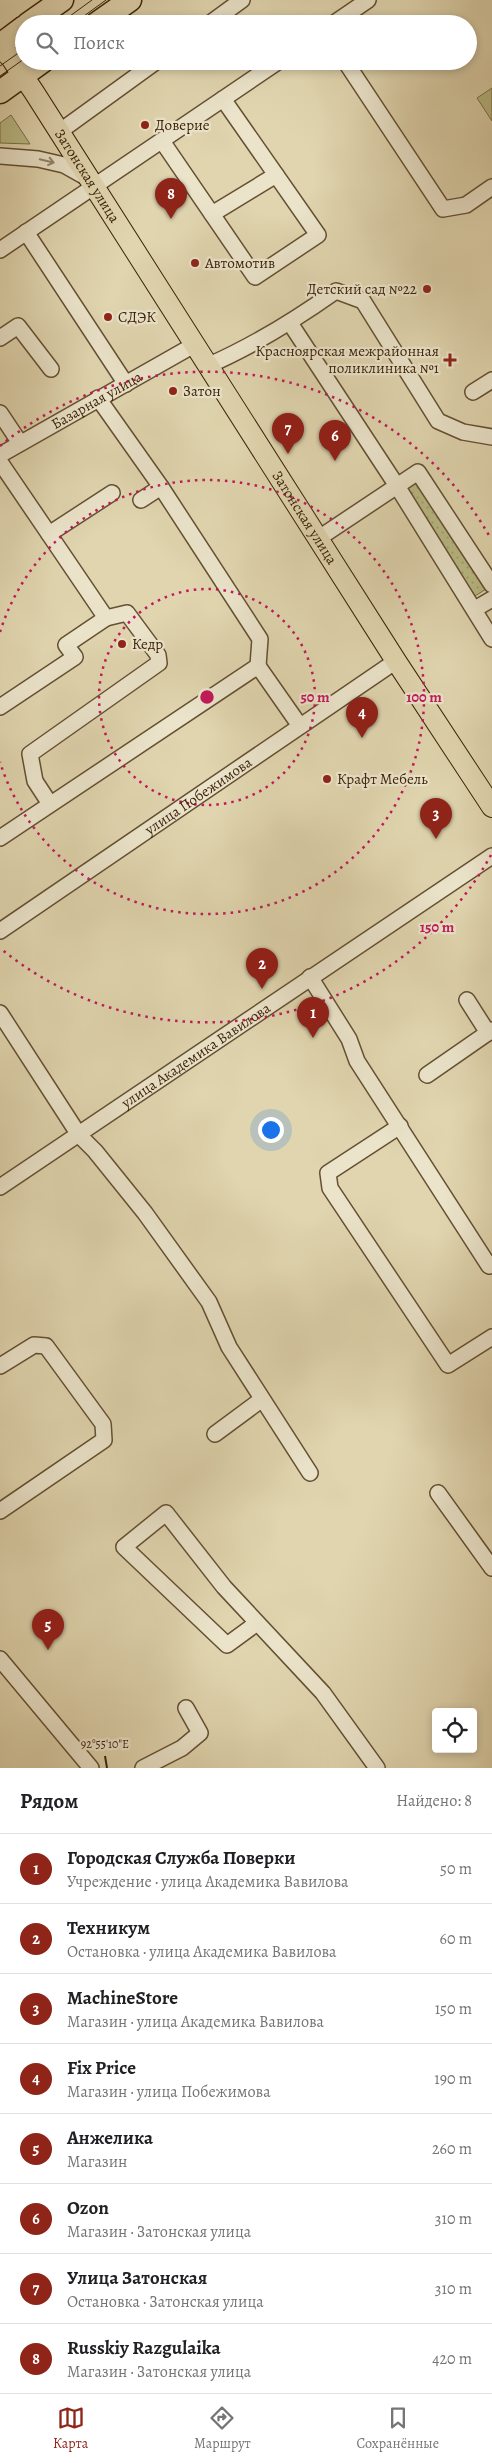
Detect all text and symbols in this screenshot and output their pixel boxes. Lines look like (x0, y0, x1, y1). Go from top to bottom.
search box (15, 15, 477, 70)
icon: search (33, 29, 61, 57)
text: Поиск (73, 30, 125, 56)
place label: Доверие (155, 115, 210, 135)
marker: Доверие (139, 119, 151, 131)
street label: Затонская улица (50, 125, 125, 227)
one-way arrow (38, 157, 54, 166)
pin: 8 (155, 178, 187, 219)
place label: Автомотив (204, 253, 275, 273)
marker: Автомотив (189, 257, 201, 269)
place label: Детский сад №22 (307, 279, 417, 299)
marker: Детский сад №22 (421, 283, 433, 295)
place label: СДЭК (118, 307, 156, 327)
marker: СДЭК (102, 311, 114, 323)
place label: Красноярская межрайонная поликлиника №1 (255, 341, 439, 378)
marker: Красноярская межрайонная поликлиника №1 (443, 353, 457, 367)
street label: Базарная улица (48, 367, 146, 434)
place label: Затон (183, 381, 221, 401)
marker: Затон (167, 385, 179, 397)
pin: 7 (272, 413, 304, 454)
pin: 6 (319, 420, 351, 461)
street label: Затонская улица (268, 467, 342, 568)
place label: Кедр (132, 634, 163, 654)
marker: Кедр (116, 638, 128, 650)
text: 50 m (300, 687, 330, 707)
text: 100 m (406, 687, 442, 707)
centre of rings (198, 688, 216, 706)
pin: 4 (346, 697, 378, 738)
street label: улица Побежимова (140, 752, 256, 840)
place label: Крафт Мебель (337, 769, 428, 789)
marker: Крафт Мебель (321, 773, 333, 785)
pin: 3 (420, 798, 452, 839)
text: 150 m (420, 917, 455, 937)
pin: 2 (246, 948, 278, 989)
pin: 1 (297, 997, 329, 1038)
street label: улица Академика Вавилова (117, 998, 274, 1113)
your location (258, 1117, 284, 1143)
pin: 5 (32, 1609, 64, 1650)
map controls (432, 1708, 477, 1753)
button: locate (432, 1708, 477, 1753)
text: 92°55'10"E (81, 1736, 129, 1752)
text: Рядом (20, 1787, 78, 1815)
text: Найдено: 8 (396, 1790, 472, 1812)
text: Городская Служба Поверки (67, 1845, 295, 1871)
text: 1 (33, 1858, 39, 1880)
text: 50 m (440, 1858, 472, 1880)
text: Учреждение · улица Академика Вавилова (67, 1871, 348, 1893)
text: Техникум (67, 1915, 150, 1941)
text: 2 (32, 1928, 40, 1950)
text: 60 m (440, 1928, 472, 1950)
text: Остановка · улица Академика Вавилова (67, 1941, 336, 1963)
text: MachineStore (67, 1985, 178, 2011)
text: 3 (33, 1998, 39, 2020)
text: 150 m (435, 1998, 472, 2020)
text: Магазин · улица Академика Вавилова (67, 2011, 324, 2033)
text: Fix Price (67, 2055, 136, 2081)
text: 4 (32, 2068, 40, 2090)
text: 190 m (434, 2068, 472, 2090)
text: Магазин · улица Побежимова (67, 2081, 271, 2103)
text: Анжелика (67, 2125, 153, 2151)
text: 5 (33, 2138, 39, 2160)
text: 260 m (432, 2138, 472, 2160)
text: Магазин (67, 2151, 127, 2173)
text: Ozon (67, 2195, 109, 2221)
text: 6 (32, 2208, 40, 2230)
text: 310 m (435, 2208, 472, 2230)
text: Магазин · Затонская улица (67, 2221, 251, 2243)
text: Улица Затонская (67, 2265, 207, 2291)
text: 7 (33, 2278, 39, 2300)
text: 310 m (435, 2278, 472, 2300)
text: Остановка · Затонская улица (67, 2291, 264, 2313)
text: Russkiy Razgulaika (67, 2335, 221, 2361)
text: 8 (32, 2348, 40, 2370)
text: 420 m (432, 2348, 472, 2370)
text: Магазин · Затонская улица (67, 2361, 251, 2383)
tab: Карта (53, 2404, 88, 2453)
tab: Маршрут (194, 2404, 251, 2453)
tab: Сохранённые (357, 2404, 439, 2453)

